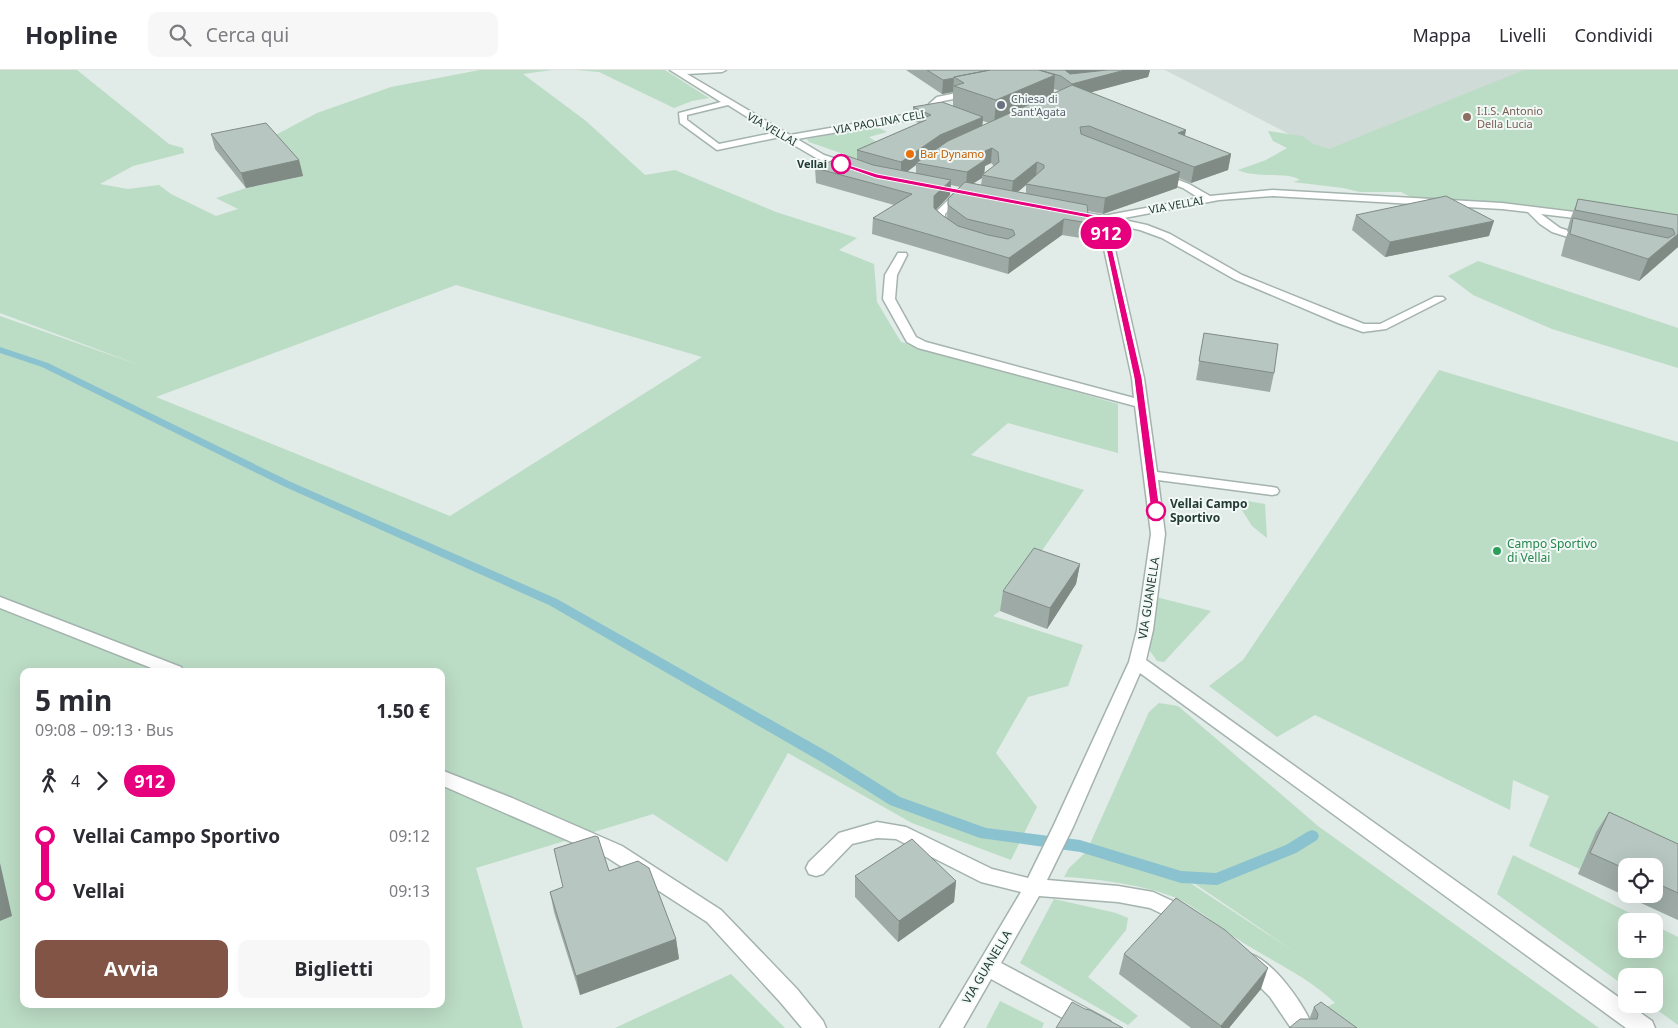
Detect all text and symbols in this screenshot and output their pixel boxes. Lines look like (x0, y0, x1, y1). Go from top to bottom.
search box (148, 12, 498, 57)
text: Hopline (25, 18, 118, 51)
icon: search (166, 21, 194, 49)
text: Cerca qui (206, 22, 289, 48)
text: Mappa (1412, 23, 1471, 47)
text: Livelli (1499, 23, 1546, 47)
text: Condividi (1574, 23, 1653, 47)
place label: Chiesa di Sant'Agata (1011, 91, 1066, 119)
marker: Chiesa di Sant'Agata (995, 99, 1007, 111)
place label: I.I.S. Antonio Della Lucia (1477, 103, 1543, 131)
street label: VIA PAOLINA CELI (832, 106, 926, 137)
street label: VIA VELLAI (745, 108, 800, 149)
marker: I.I.S. Antonio Della Lucia (1461, 111, 1473, 123)
place label: Bar Dynamo (920, 146, 985, 161)
marker: Bar Dynamo (904, 148, 916, 160)
marker: Vellai (831, 154, 851, 174)
place label: Vellai (797, 156, 827, 171)
street label: VIA VELLAI (1147, 192, 1205, 217)
line badge: 912 (1077, 217, 1135, 249)
text: 912 (1091, 221, 1121, 245)
place label: Vellai Campo Sportivo (1170, 495, 1247, 526)
marker: Vellai Campo Sportivo (1146, 501, 1166, 521)
place label: Campo Sportivo di Vellai (1507, 535, 1597, 566)
marker: Campo Sportivo di Vellai (1491, 545, 1503, 557)
street label: VIA GUANELLA (1134, 555, 1163, 640)
text: 5 min (35, 681, 112, 719)
text: 1.50 € (376, 698, 430, 724)
text: 09:08 – 09:13 · Bus (35, 719, 174, 741)
icon: walk (35, 767, 63, 795)
icon: forward (88, 767, 116, 795)
text: 912 (134, 769, 165, 793)
text: 4 (71, 770, 80, 792)
text: Vellai Campo Sportivo (73, 823, 280, 849)
text: 09:12 (389, 825, 430, 847)
map controls (1618, 858, 1663, 1013)
button: locate (1618, 858, 1663, 903)
text: Vellai (73, 878, 125, 904)
text: 09:13 (389, 880, 430, 902)
button: + (1618, 913, 1663, 958)
street label: VIA GUANELLA (958, 926, 1015, 1007)
button: Avvia (35, 940, 228, 998)
button: Biglietti (238, 940, 430, 998)
button: − (1618, 968, 1663, 1013)

